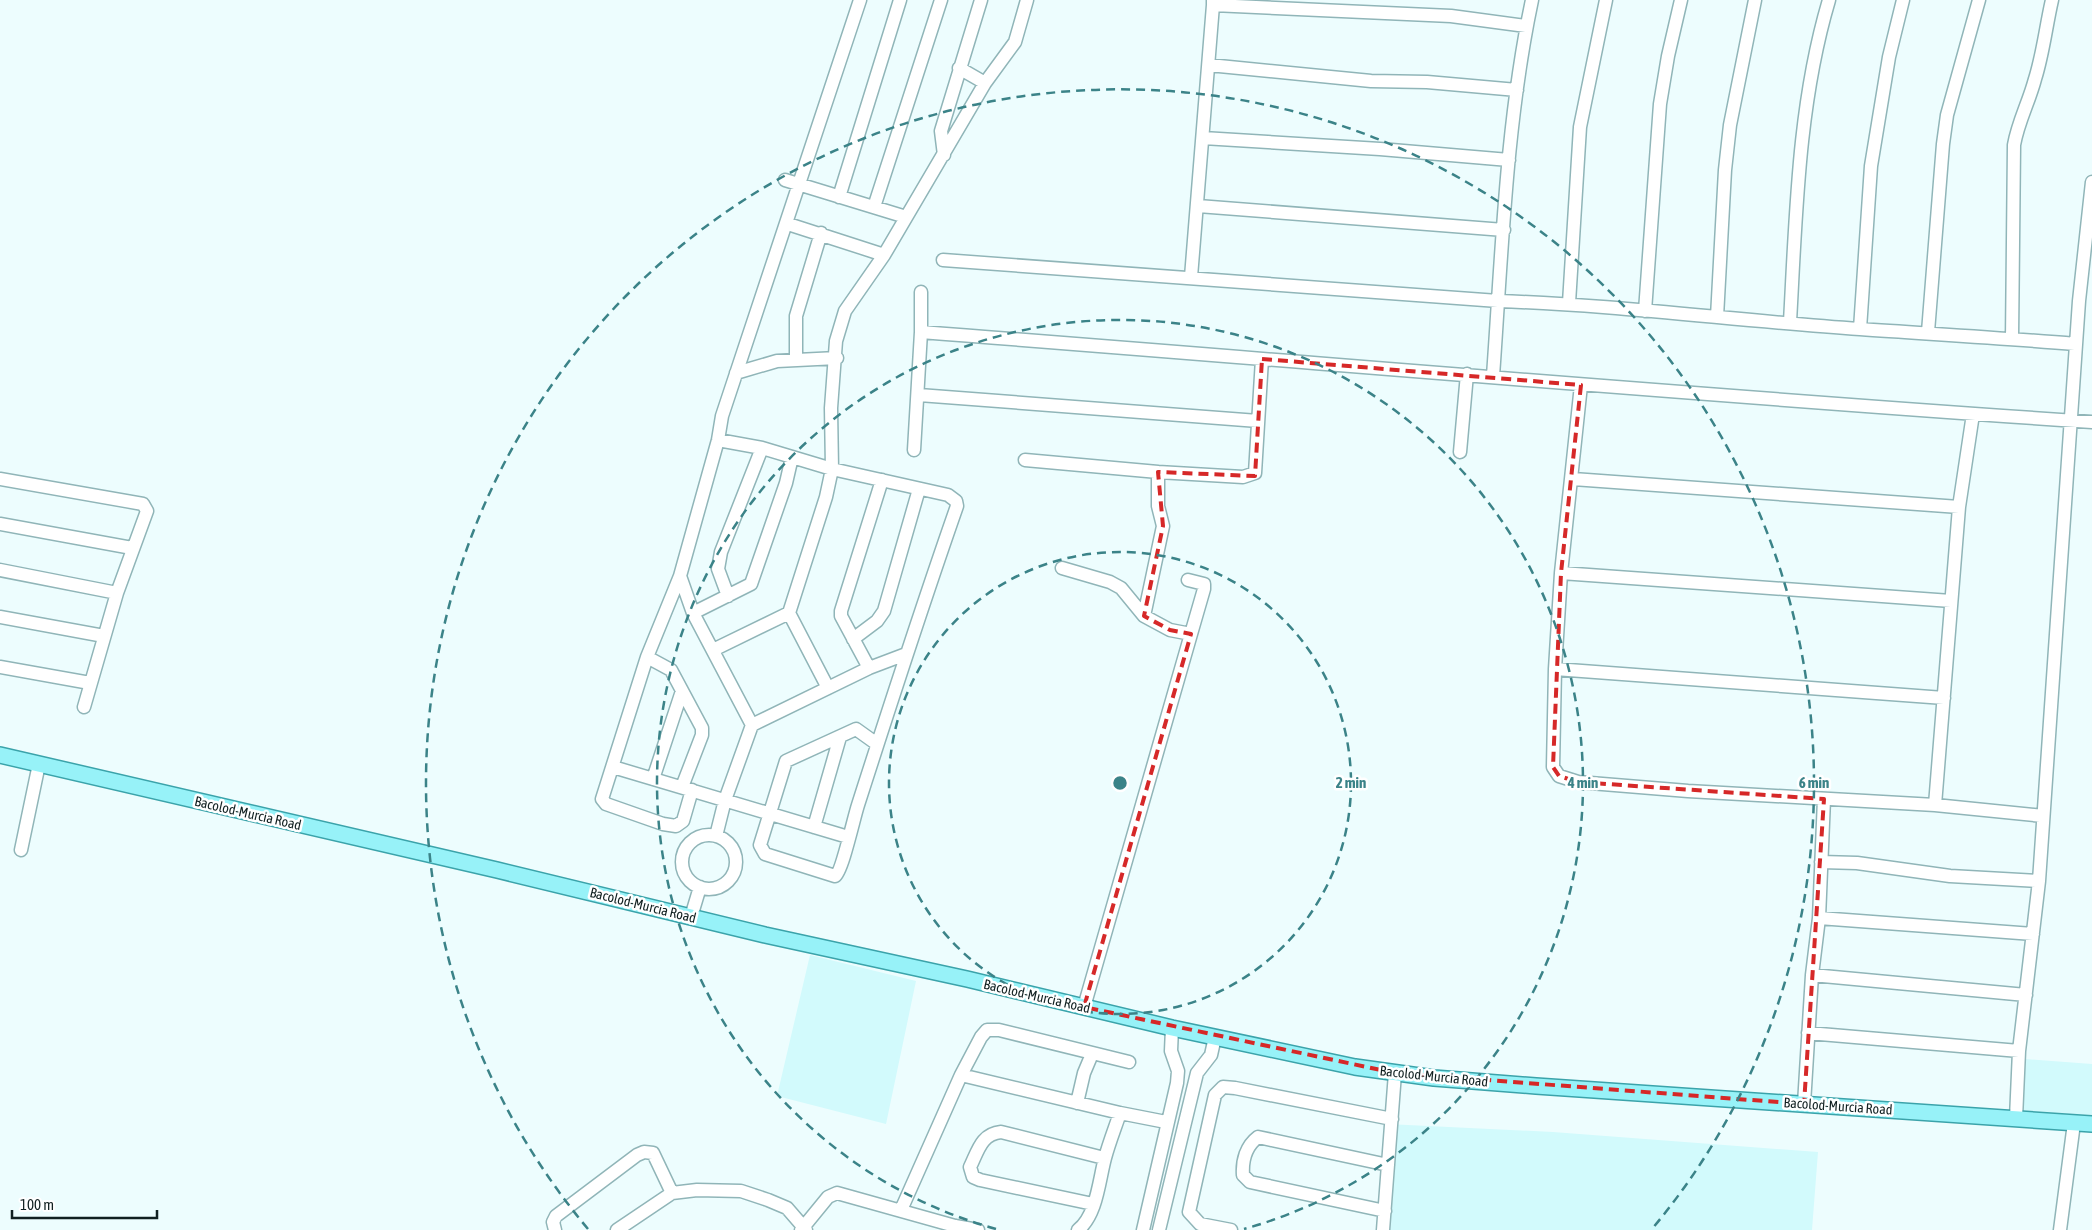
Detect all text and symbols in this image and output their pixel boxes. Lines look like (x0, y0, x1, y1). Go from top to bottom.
centre of rings (1111, 774, 1129, 792)
text: 2 min (1336, 774, 1366, 791)
text: 4 min (1567, 774, 1598, 791)
text: 6 min (1799, 774, 1829, 791)
street label: Bacolod-Murcia Road (193, 793, 303, 833)
street label: Bacolod-Murcia Road (588, 884, 698, 926)
street label: Bacolod-Murcia Road (982, 976, 1092, 1016)
street label: Bacolod-Murcia Road (1379, 1062, 1489, 1090)
street label: Bacolod-Murcia Road (1783, 1094, 1893, 1118)
scale bar (12, 1188, 158, 1220)
text: 100 m (20, 1196, 54, 1213)

